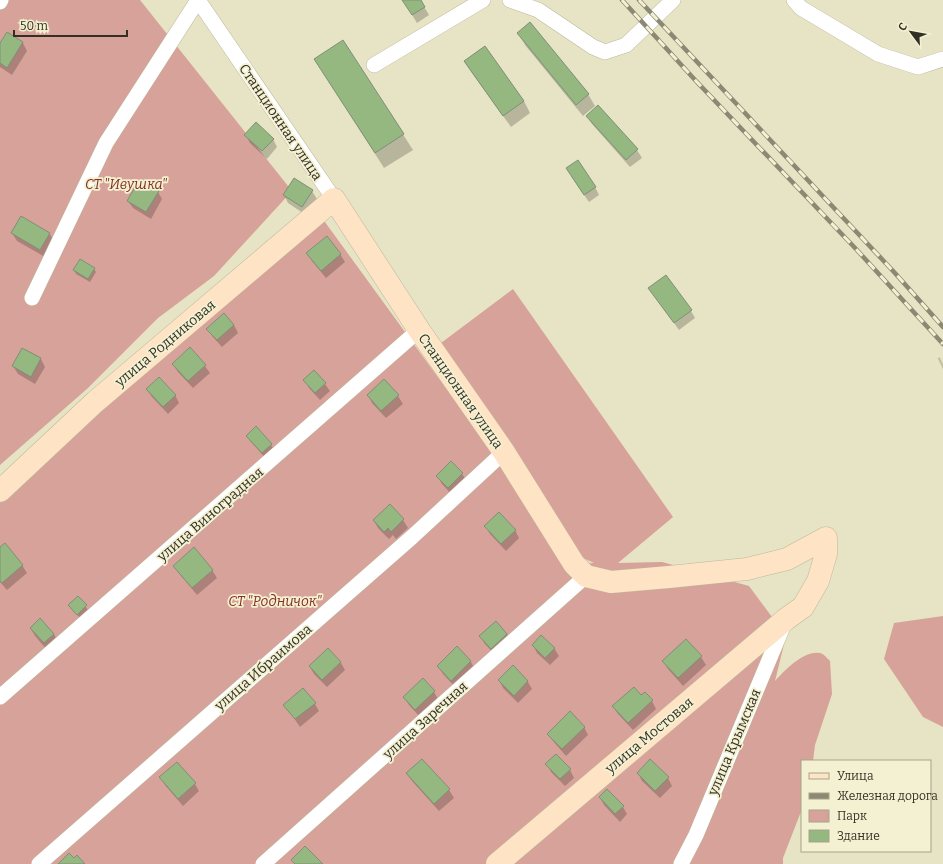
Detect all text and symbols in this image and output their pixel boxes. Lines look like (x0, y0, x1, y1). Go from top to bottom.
scale bar (14, 12, 127, 38)
north arrow (891, 12, 931, 52)
text: 50 m (20, 19, 49, 33)
text: С (896, 21, 910, 33)
street label: Станционная улица (235, 61, 326, 184)
park label: СТ "Ивушка" (85, 176, 168, 193)
street label: улица Родниковая (111, 296, 219, 391)
street label: Станционная улица (414, 330, 507, 452)
street label: улица Виноградная (153, 463, 267, 566)
park label: СТ "Родничок" (228, 593, 322, 610)
street label: улица Ибраимова (211, 620, 316, 715)
street label: улица Заречная (379, 678, 471, 764)
street label: улица Крымская (704, 686, 765, 799)
street label: улица Мостовая (601, 693, 697, 778)
legend (801, 760, 931, 852)
text: Улица (837, 769, 874, 783)
text: Железная дорога (837, 789, 938, 803)
text: Парк (837, 809, 867, 823)
text: Здание (837, 829, 880, 843)

